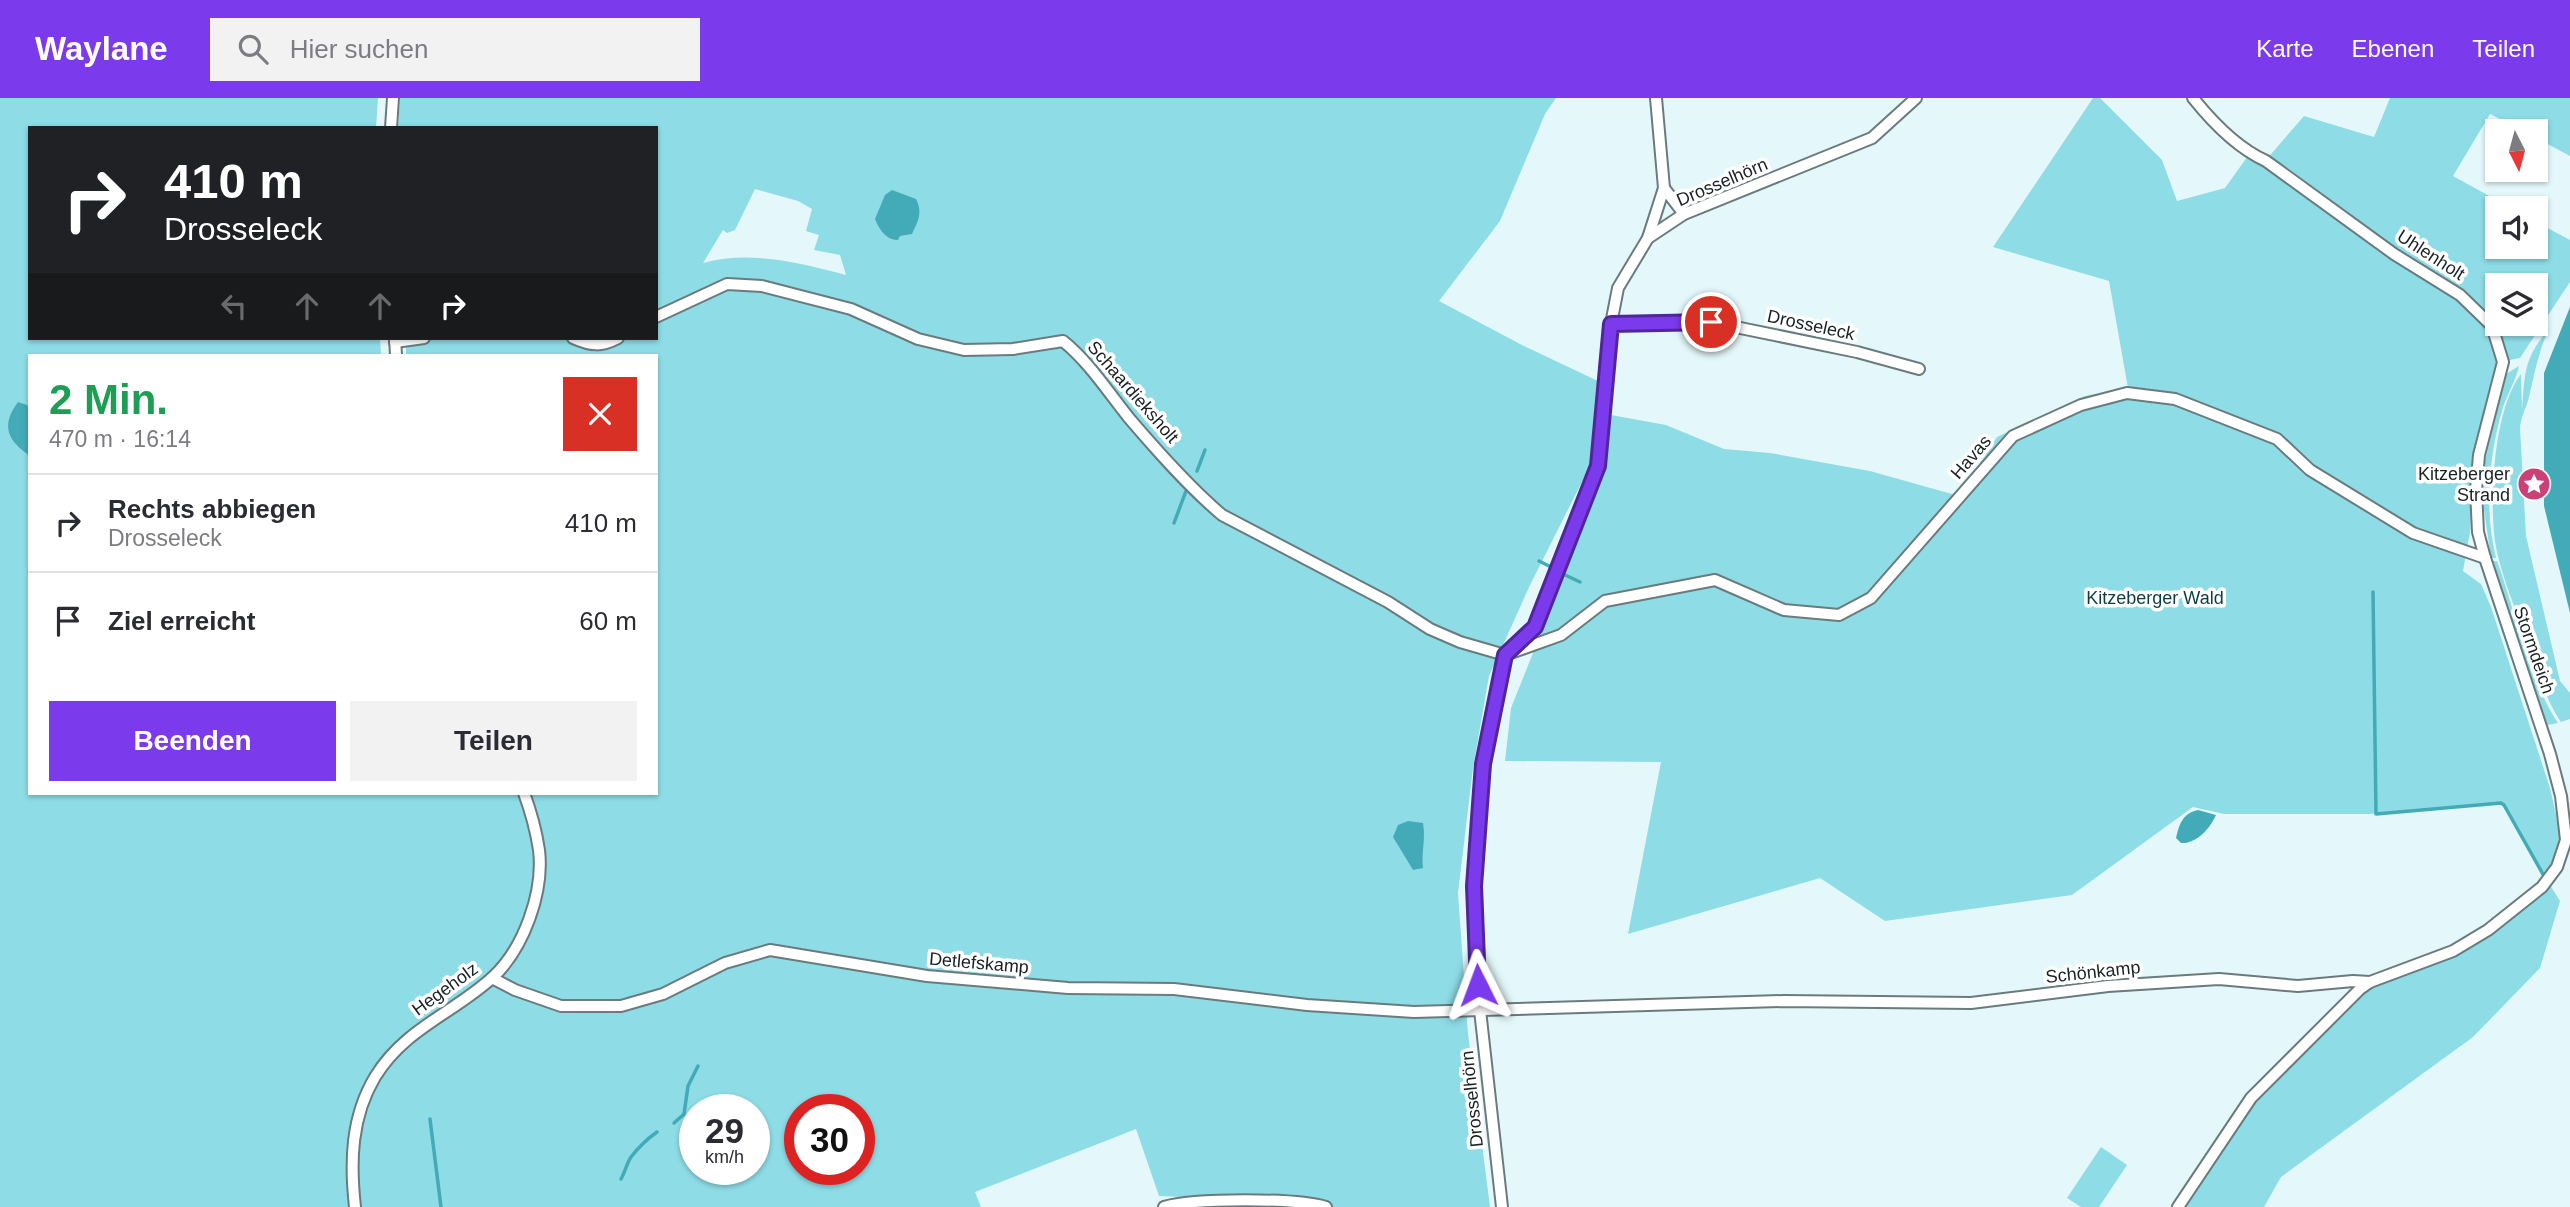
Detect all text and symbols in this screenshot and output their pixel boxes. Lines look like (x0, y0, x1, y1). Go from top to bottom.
search box (210, 18, 700, 81)
text: Waylane (35, 30, 168, 67)
icon: search (234, 30, 272, 68)
text: Hier suchen (290, 34, 428, 64)
text: Karte (2256, 35, 2314, 62)
text: Ebenen (2352, 35, 2434, 62)
text: Teilen (2472, 35, 2535, 62)
north arrow (2485, 119, 2548, 182)
map controls (2485, 119, 2548, 336)
icon: right (49, 154, 140, 245)
text: 410 m (164, 154, 303, 208)
street label: Drosselhörn (1673, 154, 1771, 210)
button: sound (2485, 196, 2548, 259)
text: Drosseleck (164, 211, 322, 247)
street label: Uhlenholt (2394, 226, 2468, 284)
button: layers (2485, 273, 2548, 336)
icon: left (215, 287, 253, 325)
icon: ahead (288, 287, 326, 325)
icon: ahead (361, 287, 399, 325)
icon: right (434, 287, 472, 325)
pin (1681, 292, 1741, 352)
icon: arrive (1692, 303, 1730, 341)
street label: Drosseleck (1765, 306, 1858, 344)
street label: Schaardieksholt (1083, 337, 1183, 447)
text: 2 Min. (49, 376, 168, 423)
button: close (563, 377, 637, 451)
text: 470 m · 16:14 (49, 426, 191, 452)
street label: Havas (1947, 431, 1995, 483)
place label: Kitzeberger Strand (2418, 464, 2510, 505)
place icon: Kitzeberger Strand (2515, 465, 2553, 503)
text: Rechts abbiegen (108, 494, 316, 524)
icon: right (49, 504, 87, 542)
text: 410 m (565, 508, 637, 538)
text: Drosseleck (108, 525, 222, 551)
park label: Kitzeberger Wald (2086, 588, 2224, 608)
icon: arrive (49, 602, 87, 640)
street label: Stormdeich (2510, 604, 2558, 696)
text: Ziel erreicht (108, 606, 255, 636)
text: 60 m (579, 606, 637, 636)
button: Beenden (49, 701, 336, 781)
button: Teilen (350, 701, 637, 781)
position arrow (1441, 948, 1515, 1022)
street label: Detlefskamp (928, 949, 1030, 977)
street label: Schönkamp (2045, 957, 2141, 987)
street label: Hegeholz (408, 959, 482, 1019)
street label: Drosselhörn (1457, 1050, 1487, 1148)
speed limit sign: 30 (784, 1094, 875, 1185)
text: 29 (705, 1111, 744, 1150)
text: km/h (705, 1147, 744, 1167)

